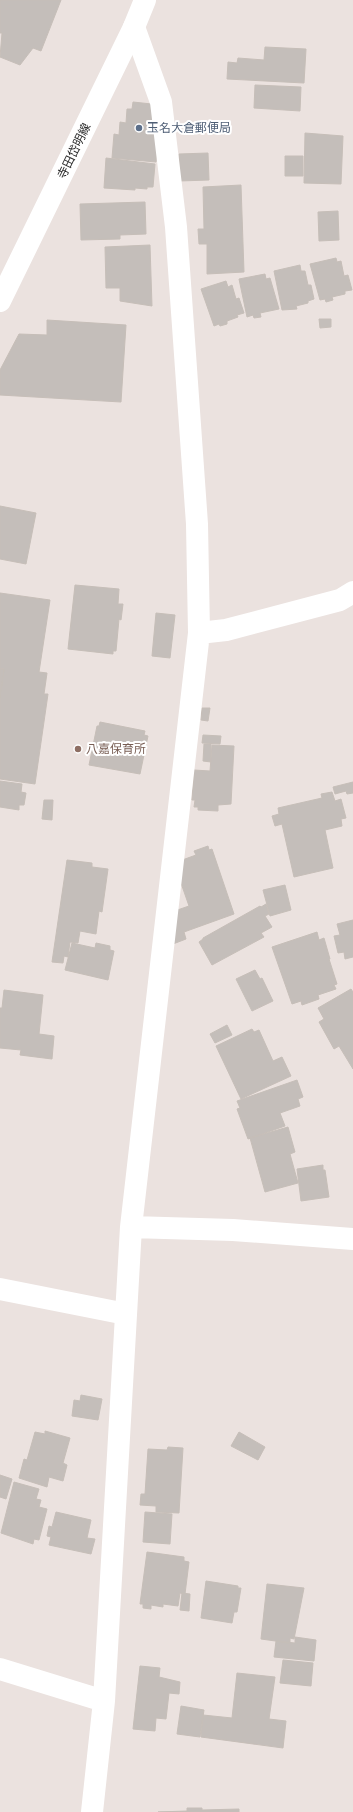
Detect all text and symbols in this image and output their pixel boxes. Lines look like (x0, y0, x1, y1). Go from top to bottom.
place label: 玉名大倉郵便局 (147, 120, 231, 135)
street label: 寺田岱明線 (54, 121, 93, 181)
marker: 玉名大倉郵便局 (134, 123, 144, 133)
place label: 八嘉保育所 (86, 741, 146, 756)
marker: 八嘉保育所 (73, 744, 83, 754)

